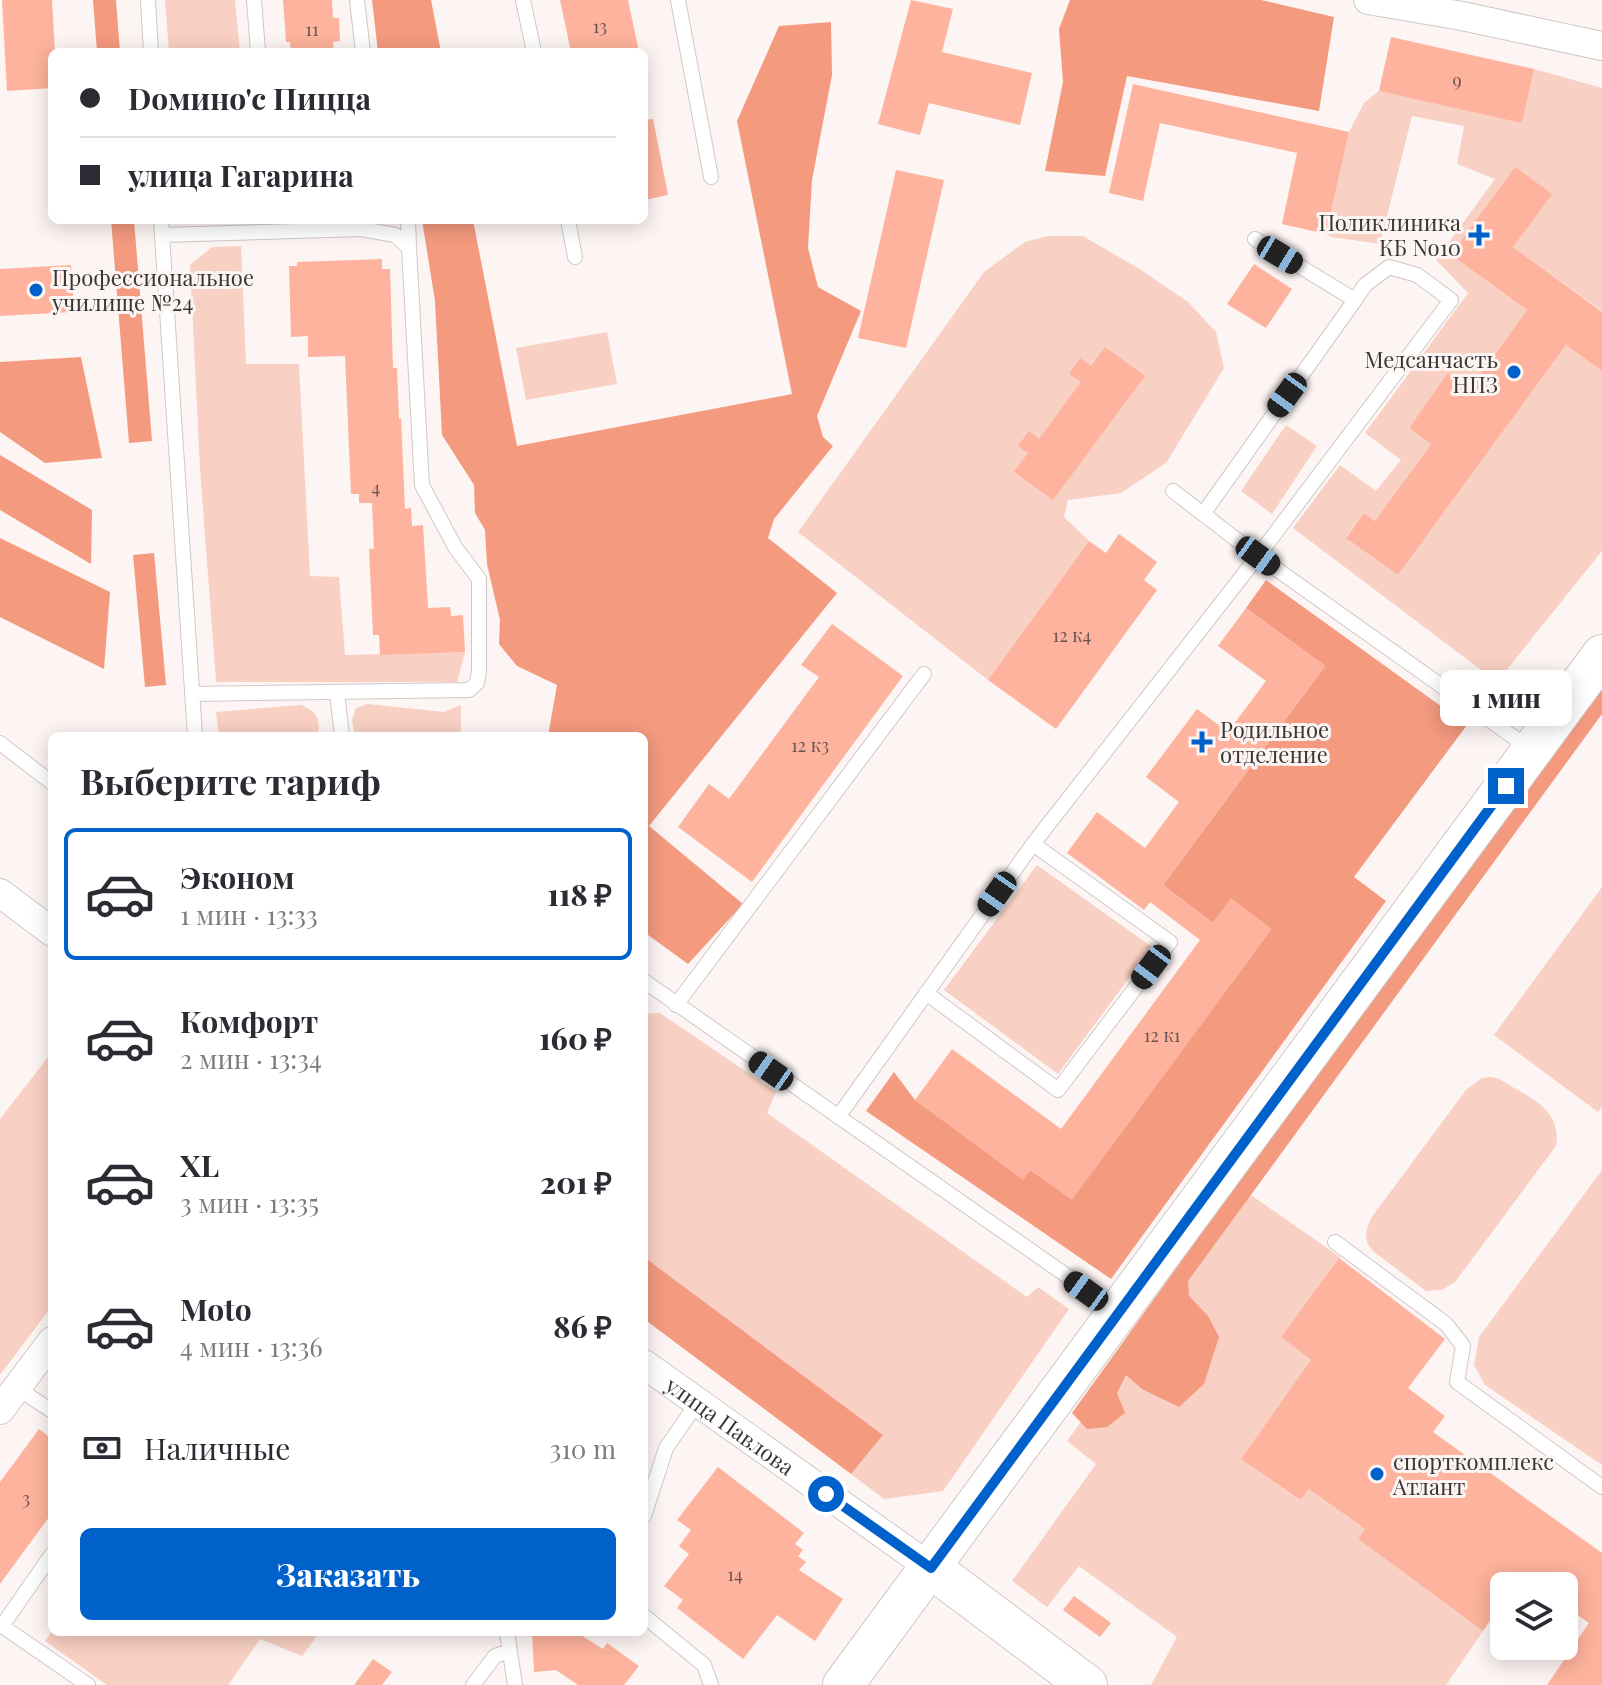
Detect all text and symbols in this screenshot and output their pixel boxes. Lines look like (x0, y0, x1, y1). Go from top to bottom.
house number: 13 (593, 14, 607, 38)
house number: 11 (305, 17, 319, 41)
house number: 9 (1452, 68, 1462, 92)
text: Doмино'с Пицца (128, 78, 371, 118)
text: улица Гагарина (128, 155, 354, 195)
place label: Поликлиника КБ No10 (1319, 207, 1461, 262)
marker: Поликлиника КБ No10 (1468, 224, 1490, 246)
car (1253, 232, 1307, 278)
place label: Профессиональное училище №24 (51, 262, 254, 317)
marker: Профессиональное училище №24 (27, 281, 45, 299)
place label: Медсанчасть НПЗ (1365, 344, 1498, 399)
marker: Медсанчасть НПЗ (1505, 363, 1523, 381)
car (1263, 369, 1311, 421)
house number: 4 (372, 475, 381, 499)
car (1232, 532, 1284, 580)
house number: 12 к4 (1053, 623, 1092, 647)
callout: 1 мин (1440, 670, 1572, 726)
text: 1 мин (1471, 680, 1541, 715)
place label: Родильное отделение (1220, 714, 1329, 769)
marker: Родильное отделение (1191, 731, 1213, 753)
house number: 12 к3 (791, 733, 829, 757)
text: Выберите тариф (80, 756, 381, 804)
route end (1488, 768, 1524, 804)
text: Эконом (180, 857, 295, 897)
icon: car (84, 858, 156, 930)
car (973, 867, 1021, 921)
text: 118 ₽ (547, 874, 612, 914)
text: 1 мин · 13:33 (180, 897, 318, 932)
car (1127, 941, 1175, 993)
text: Комфорт (180, 1001, 318, 1041)
icon: car (84, 1002, 156, 1074)
text: 160 ₽ (539, 1018, 612, 1058)
house number: 12 к1 (1144, 1023, 1181, 1047)
text: 2 мин · 13:34 (180, 1041, 322, 1076)
car (744, 1047, 798, 1095)
text: XL (180, 1145, 219, 1185)
icon: car (84, 1146, 156, 1218)
text: 201 ₽ (540, 1162, 612, 1202)
text: 3 мин · 13:35 (180, 1185, 319, 1220)
car (1060, 1267, 1112, 1315)
text: Moto (180, 1289, 252, 1329)
icon: car (84, 1290, 156, 1362)
text: 86 ₽ (553, 1306, 612, 1346)
text: 4 мин · 13:36 (180, 1329, 323, 1364)
street label: улица Павлова (659, 1369, 801, 1481)
icon: cash (80, 1426, 124, 1470)
text: Наличные (144, 1428, 290, 1468)
text: 310 m (549, 1431, 616, 1466)
place label: спорткомплекс Атлант (1392, 1446, 1554, 1501)
marker: спорткомплекс Атлант (1368, 1465, 1386, 1483)
route start (808, 1476, 844, 1512)
house number: 3 (22, 1486, 30, 1510)
button: Заказать (80, 1528, 616, 1620)
house number: 14 (727, 1562, 743, 1586)
map controls (1490, 1572, 1578, 1660)
button: layers (1490, 1572, 1578, 1660)

